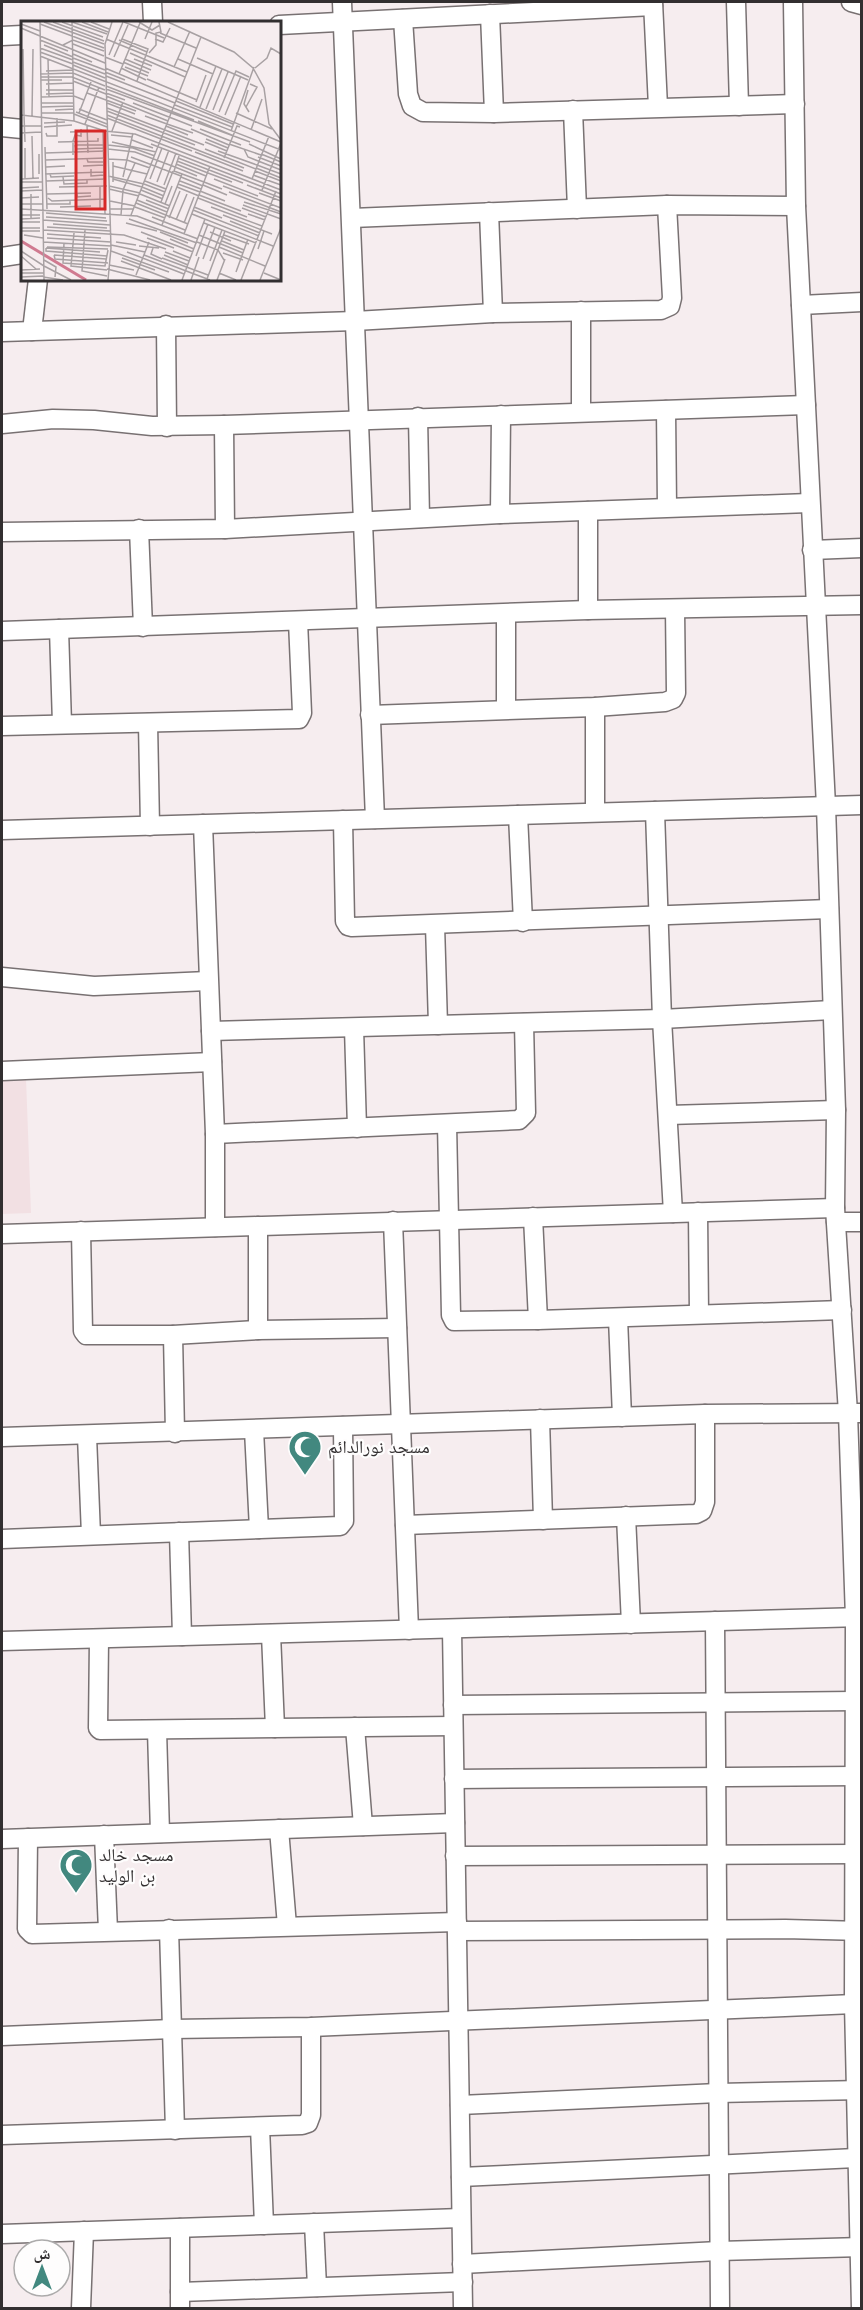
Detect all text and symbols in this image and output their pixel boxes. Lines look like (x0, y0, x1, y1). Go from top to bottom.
inset map (21, 21, 280, 280)
mosque icon: مسجد نورالدائم (287, 1429, 323, 1476)
place label: مسجد نورالدائم (328, 1434, 430, 1460)
place label: مسجد خالد بن الوليد (99, 1842, 173, 1889)
mosque icon: مسجد خالد بن الوليد (58, 1847, 94, 1894)
north arrow (12, 2238, 72, 2298)
text: ش (34, 2242, 51, 2265)

